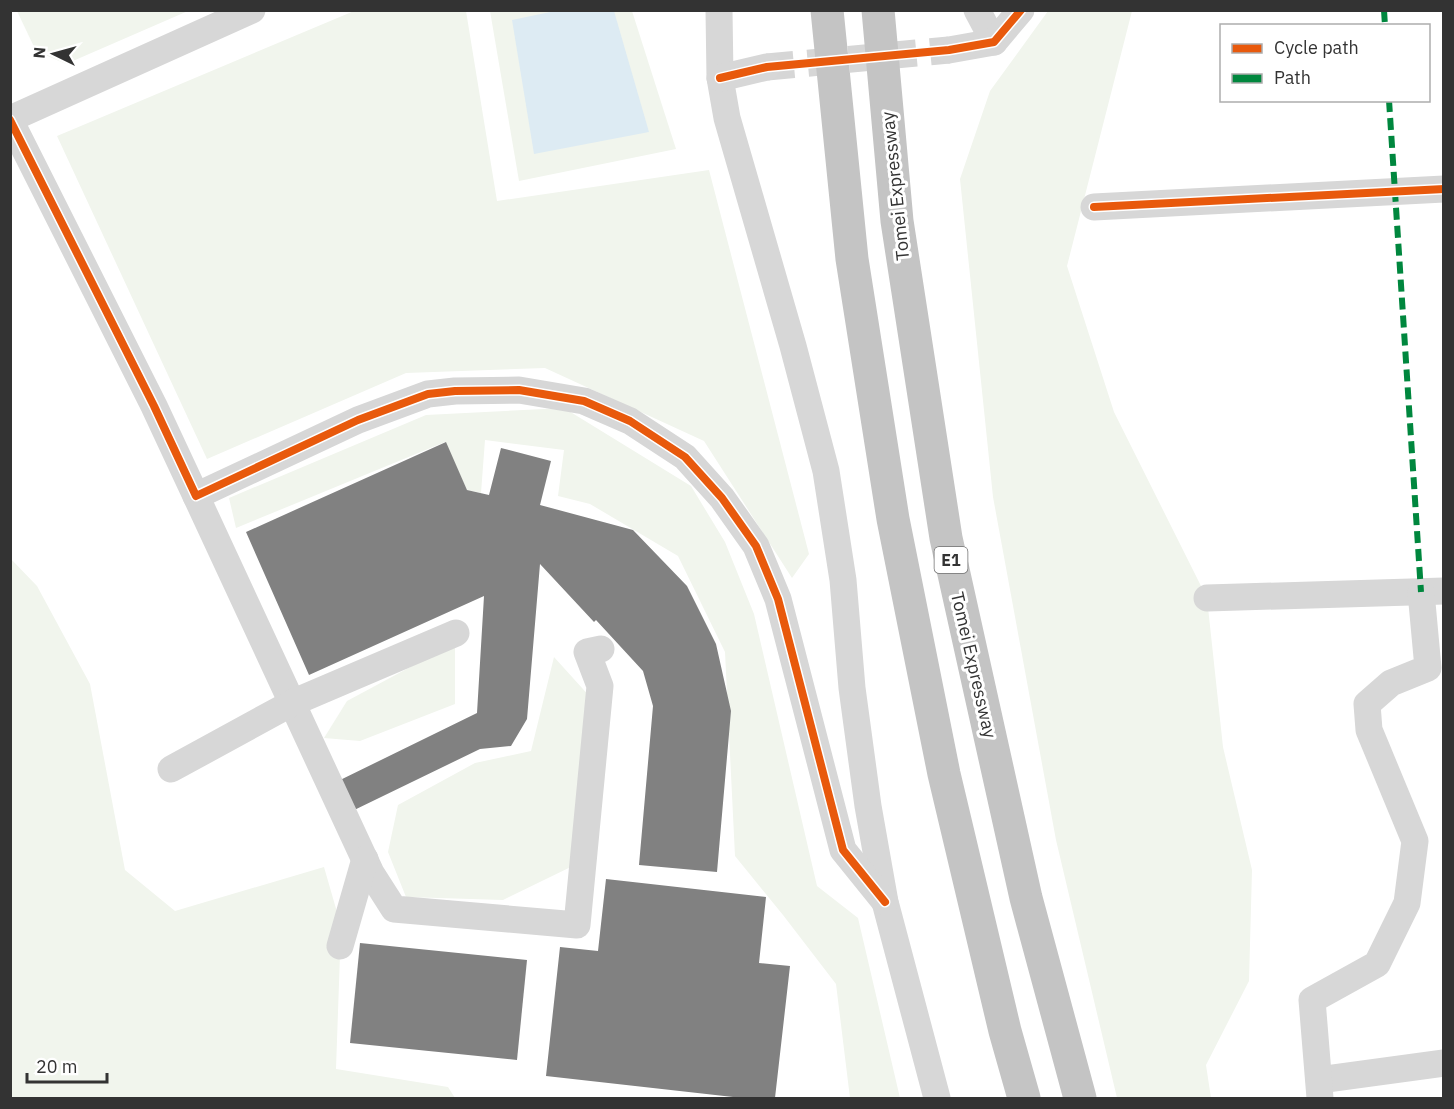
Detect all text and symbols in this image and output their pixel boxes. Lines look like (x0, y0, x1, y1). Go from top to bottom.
north arrow (24, 24, 84, 84)
legend (1220, 24, 1430, 102)
text: Cycle path (1274, 36, 1359, 59)
text: N (29, 46, 50, 59)
text: Path (1274, 66, 1311, 89)
street label: Tomei Expressway (876, 110, 914, 262)
road number: E1 (934, 547, 968, 573)
street label: Tomei Expressway (946, 590, 1002, 740)
scale bar (27, 1046, 106, 1084)
text: 20 m (36, 1055, 78, 1078)

